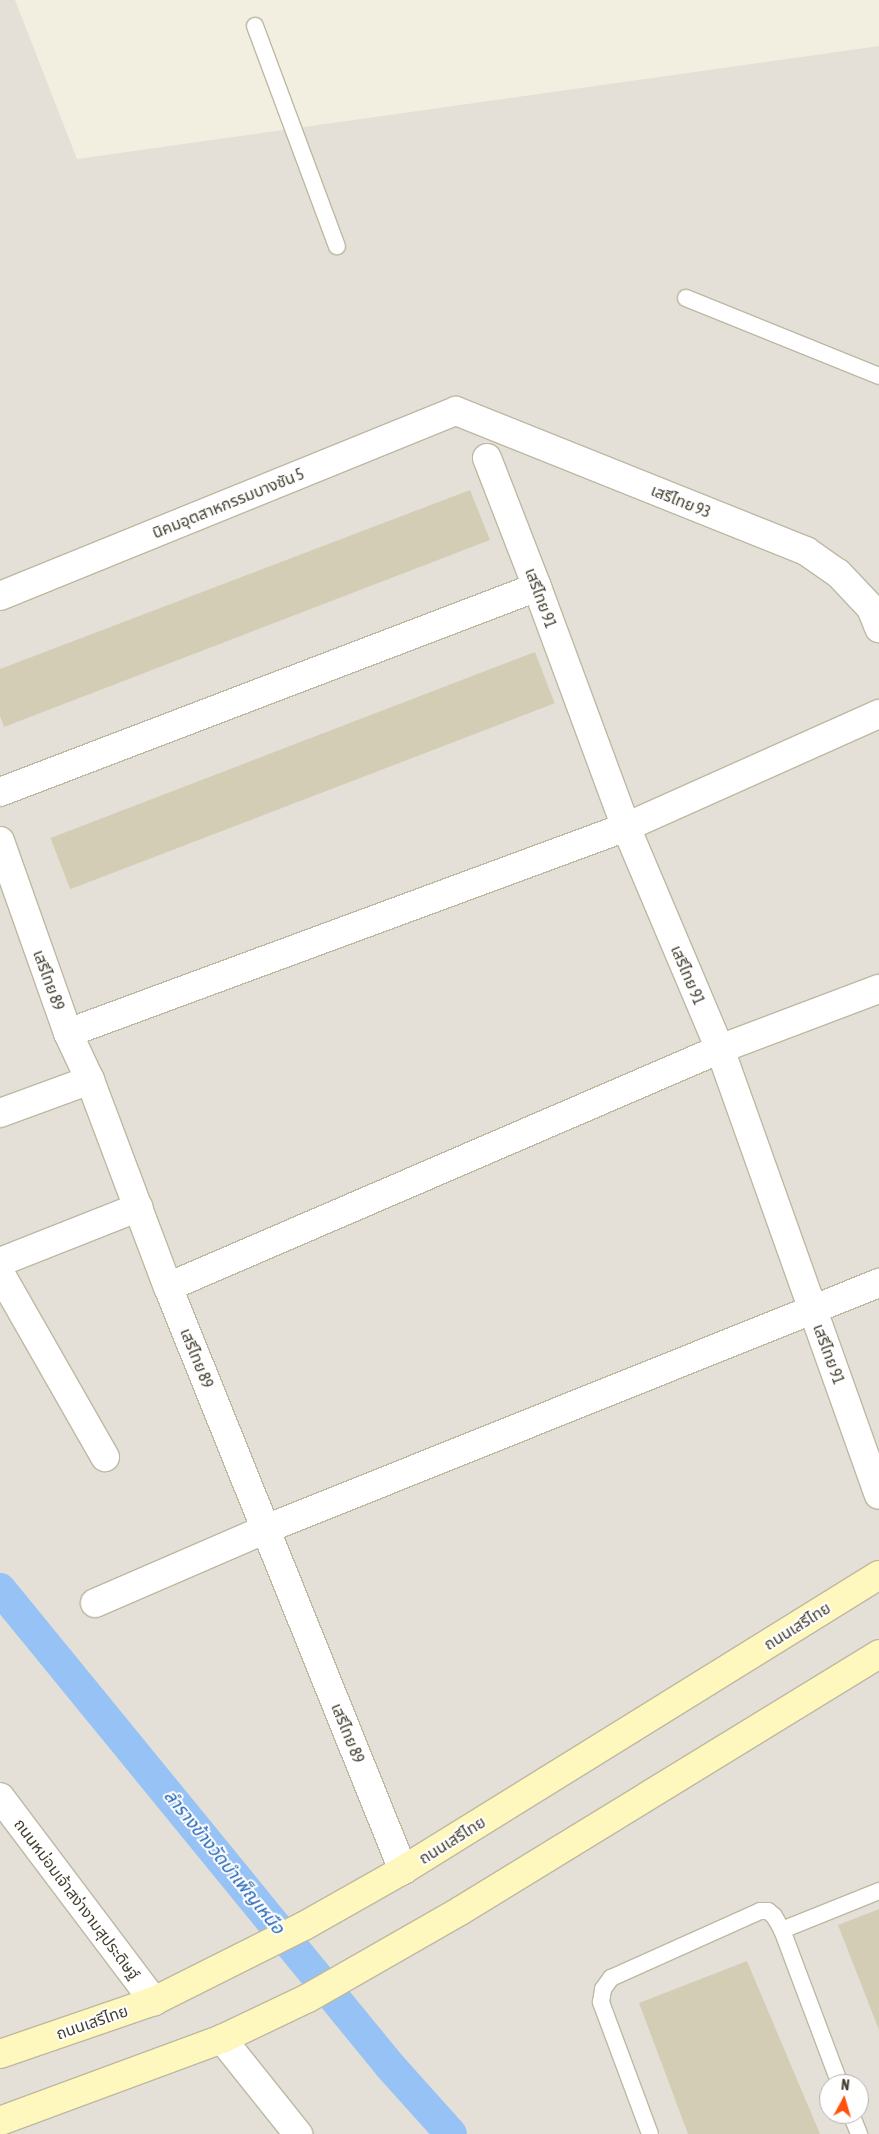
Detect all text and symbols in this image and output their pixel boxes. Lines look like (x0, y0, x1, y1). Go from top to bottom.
street label: นิคมอุตสาหกรรมบางชัน 5 (149, 464, 307, 542)
street label: เสรีไทย 93 (648, 480, 714, 522)
street label: เสรีไทย 91 (521, 565, 561, 631)
street label: เสรีไทย 91 (667, 942, 709, 1008)
street label: เสรีไทย 89 (29, 947, 69, 1013)
street label: เสรีไทย 91 (809, 1321, 849, 1387)
street label: เสรีไทย 89 (176, 1325, 218, 1391)
street label: ถนนเสรีไทย (760, 1598, 834, 1654)
street label: เสรีไทย 89 (327, 1700, 369, 1766)
water label: ลำรางข้างวัดบำเพ็ญเหนือ (159, 1786, 289, 1938)
street label: ถนนเสรีไทย (415, 1812, 489, 1868)
street label: ถนนหม่อมเจ้าสง่างามสุประดิษฐ์ (10, 1815, 144, 1983)
street label: ถนนเสรีไทย (53, 2001, 131, 2043)
north arrow (819, 2074, 869, 2124)
text: N (841, 2077, 850, 2093)

